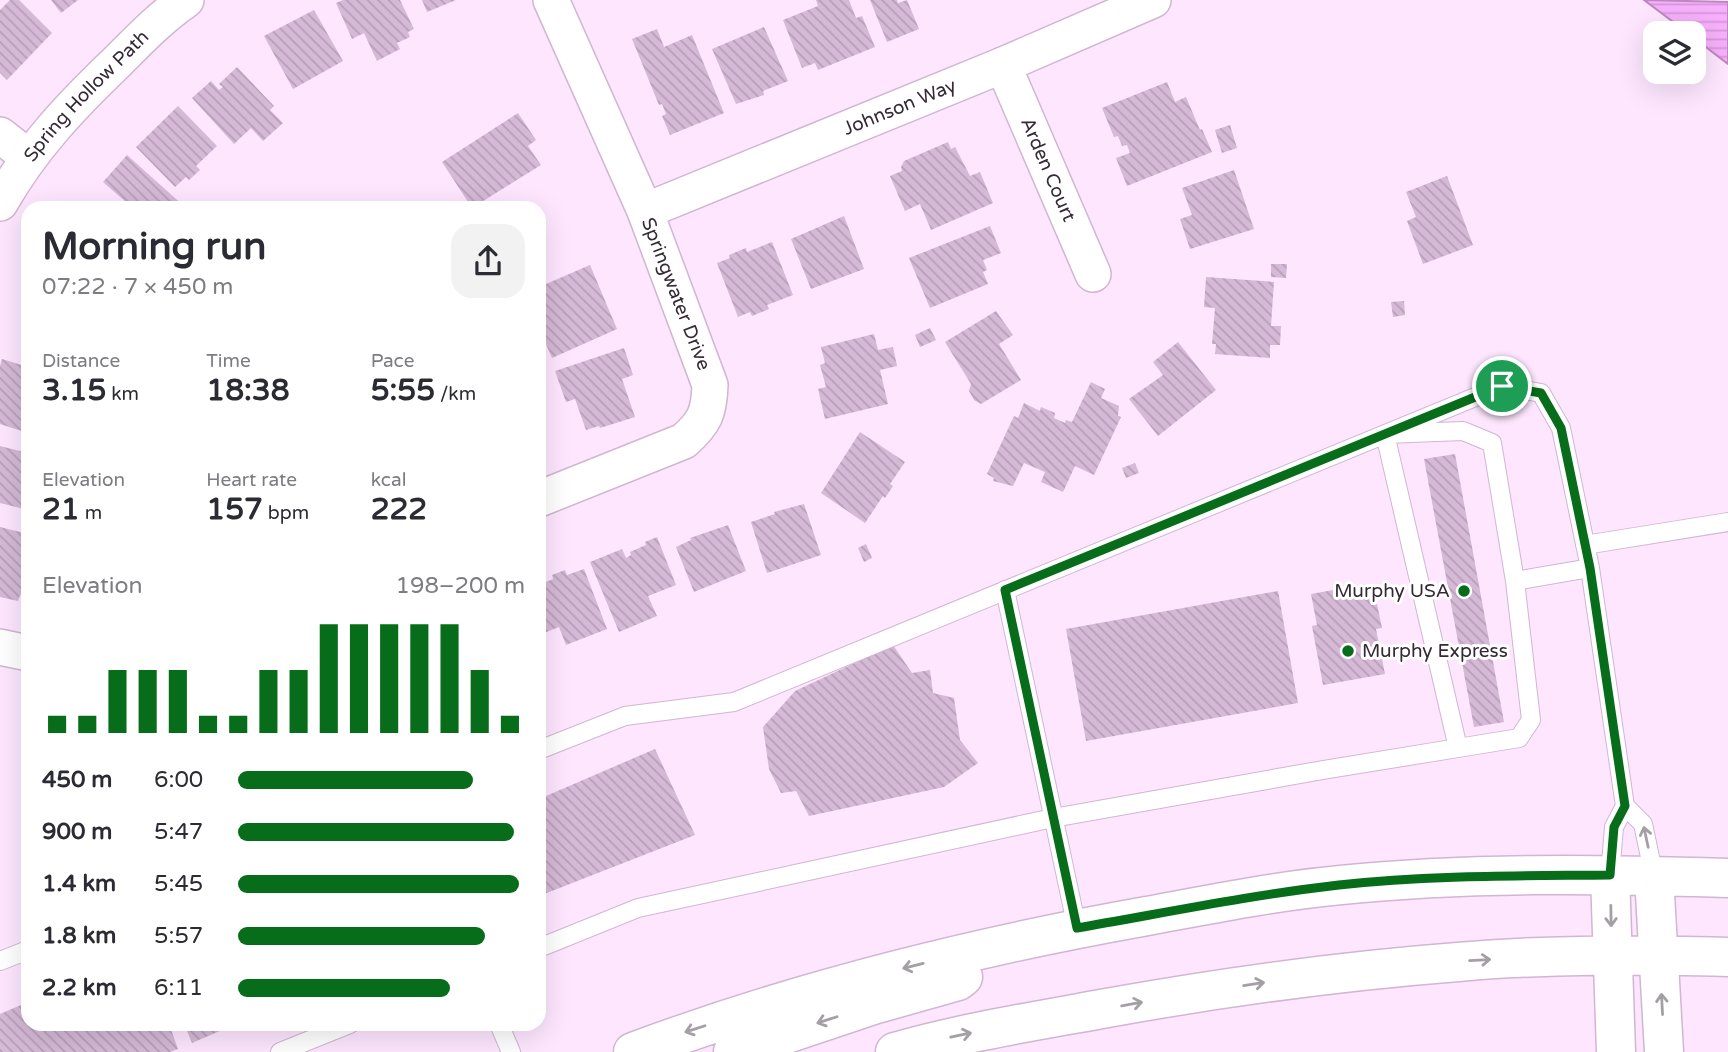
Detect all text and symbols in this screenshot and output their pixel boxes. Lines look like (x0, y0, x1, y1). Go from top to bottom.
map controls (1643, 21, 1706, 84)
button: layers (1643, 21, 1706, 84)
street label: Spring Hollow Path (19, 26, 153, 166)
street label: Johnson Way (840, 74, 959, 140)
street label: Arden Court (1016, 114, 1080, 225)
street label: Springwater Drive (637, 215, 715, 373)
text: Morning run (42, 224, 266, 270)
button: share (451, 224, 525, 298)
text: 07:22 · 7 × 450 m (42, 273, 233, 301)
text: Distance (42, 350, 120, 372)
text: Time (206, 350, 251, 372)
text: Pace (371, 350, 414, 372)
pin (1472, 356, 1532, 416)
icon: arrive (1483, 367, 1521, 405)
text: 3.15 (42, 372, 106, 409)
text: 18:38 (206, 372, 290, 409)
text: 5:55 (371, 372, 435, 409)
text: km (106, 383, 139, 405)
text: /km (435, 383, 476, 405)
text: Elevation (42, 469, 125, 491)
text: Heart rate (206, 469, 297, 491)
text: kcal (371, 469, 406, 491)
text: 21 (42, 491, 80, 528)
text: 157 (206, 491, 263, 528)
text: 222 (371, 491, 427, 528)
text: m (80, 502, 102, 524)
text: bpm (263, 502, 309, 524)
text: Elevation (42, 572, 143, 600)
text: 198–200 m (396, 572, 525, 600)
place label: Murphy USA (1334, 580, 1450, 602)
marker: Murphy USA (1456, 583, 1472, 599)
place label: Murphy Express (1362, 640, 1508, 662)
marker: Murphy Express (1340, 643, 1356, 659)
text: 450 m (42, 766, 112, 794)
text: 6:00 (154, 766, 203, 794)
text: 900 m (42, 818, 112, 846)
text: 5:47 (154, 818, 203, 846)
one-way arrow (1639, 827, 1652, 849)
text: 1.4 km (42, 870, 116, 898)
text: 5:45 (154, 870, 203, 898)
one-way arrow (1604, 904, 1618, 927)
text: 1.8 km (42, 922, 116, 950)
text: 5:57 (154, 922, 203, 950)
one-way arrow (1468, 954, 1491, 967)
one-way arrow (902, 960, 925, 973)
text: 2.2 km (42, 974, 117, 1002)
text: 6:11 (154, 974, 203, 1002)
one-way arrow (1242, 978, 1264, 991)
one-way arrow (1655, 993, 1668, 1016)
one-way arrow (1120, 997, 1143, 1010)
one-way arrow (816, 1014, 838, 1027)
one-way arrow (684, 1024, 706, 1037)
one-way arrow (949, 1027, 972, 1041)

